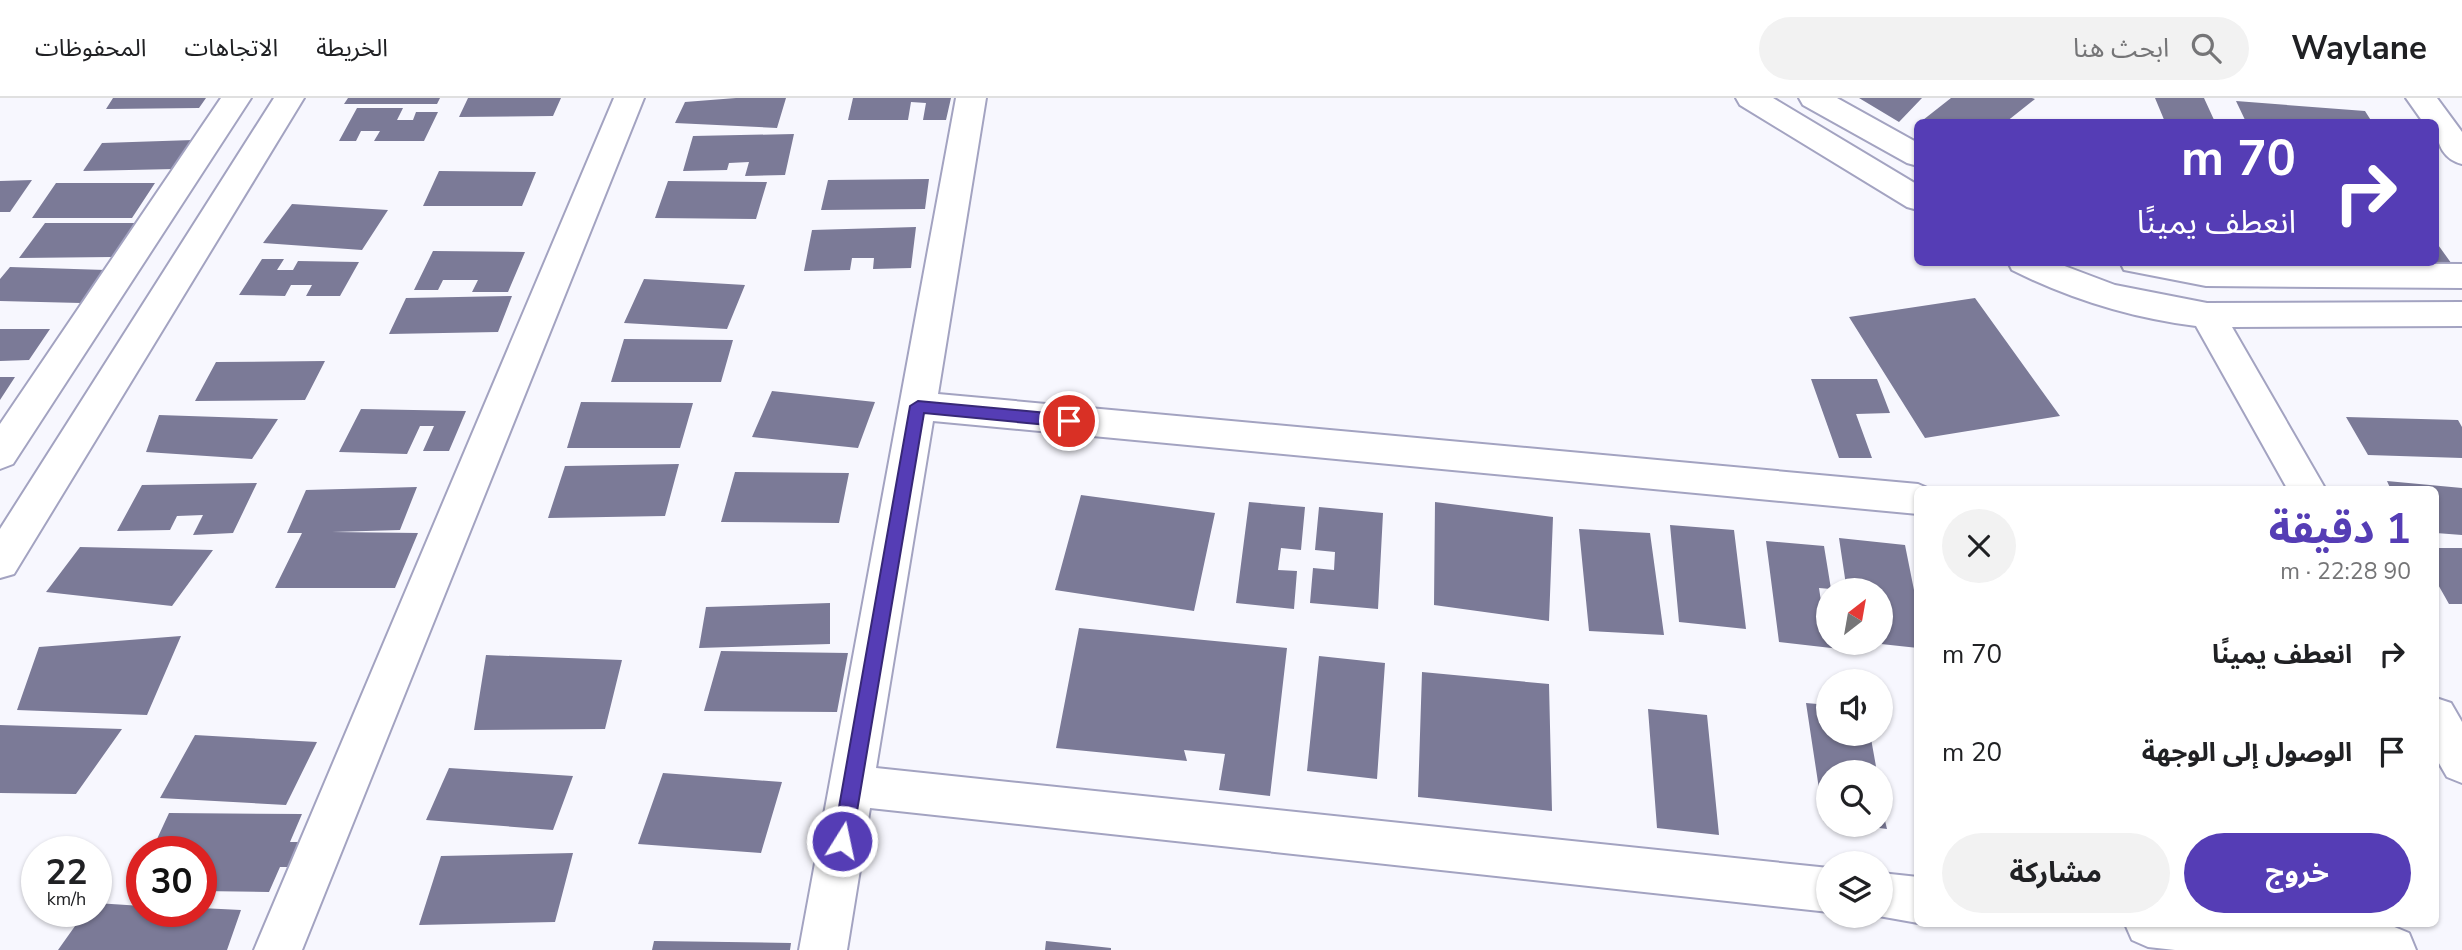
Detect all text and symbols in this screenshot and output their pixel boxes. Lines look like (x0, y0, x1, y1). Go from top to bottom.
search box (1759, 17, 2249, 80)
text: Waylane (2291, 26, 2427, 71)
icon: search (2187, 29, 2225, 67)
text: ابحث هنا (2073, 31, 2169, 66)
text: المحفوظات (35, 32, 146, 64)
text: الاتجاهات (184, 32, 278, 64)
text: الخريطة (316, 32, 388, 64)
text: 70 m (2181, 125, 2296, 192)
icon: right (2320, 147, 2411, 238)
text: انعطف يمينًا (2137, 201, 2296, 244)
pin (1039, 391, 1099, 451)
icon: arrive (1050, 402, 1088, 440)
text: 1 دقيقة (2269, 501, 2411, 558)
button: close (1942, 509, 2016, 583)
text: 90 m · 22:28 (2280, 556, 2411, 587)
north arrow (1816, 578, 1894, 654)
map controls (1816, 578, 1893, 928)
icon: right (2373, 635, 2411, 673)
text: 70 m (1942, 637, 2002, 672)
text: انعطف يمينًا (2212, 637, 2352, 672)
button: sound (1816, 669, 1893, 746)
icon: arrive (2373, 733, 2411, 771)
text: 20 m (1942, 735, 2002, 770)
text: الوصول إلى الوجهة (2142, 735, 2352, 770)
button: search (1816, 760, 1893, 837)
position arrow (805, 804, 879, 878)
button: مشاركة (1942, 833, 2170, 913)
button: خروج (2184, 833, 2411, 913)
speed limit sign: 30 (126, 836, 217, 927)
text: 22 (45, 849, 88, 896)
button: layers (1816, 851, 1893, 928)
text: km/h (47, 887, 86, 911)

